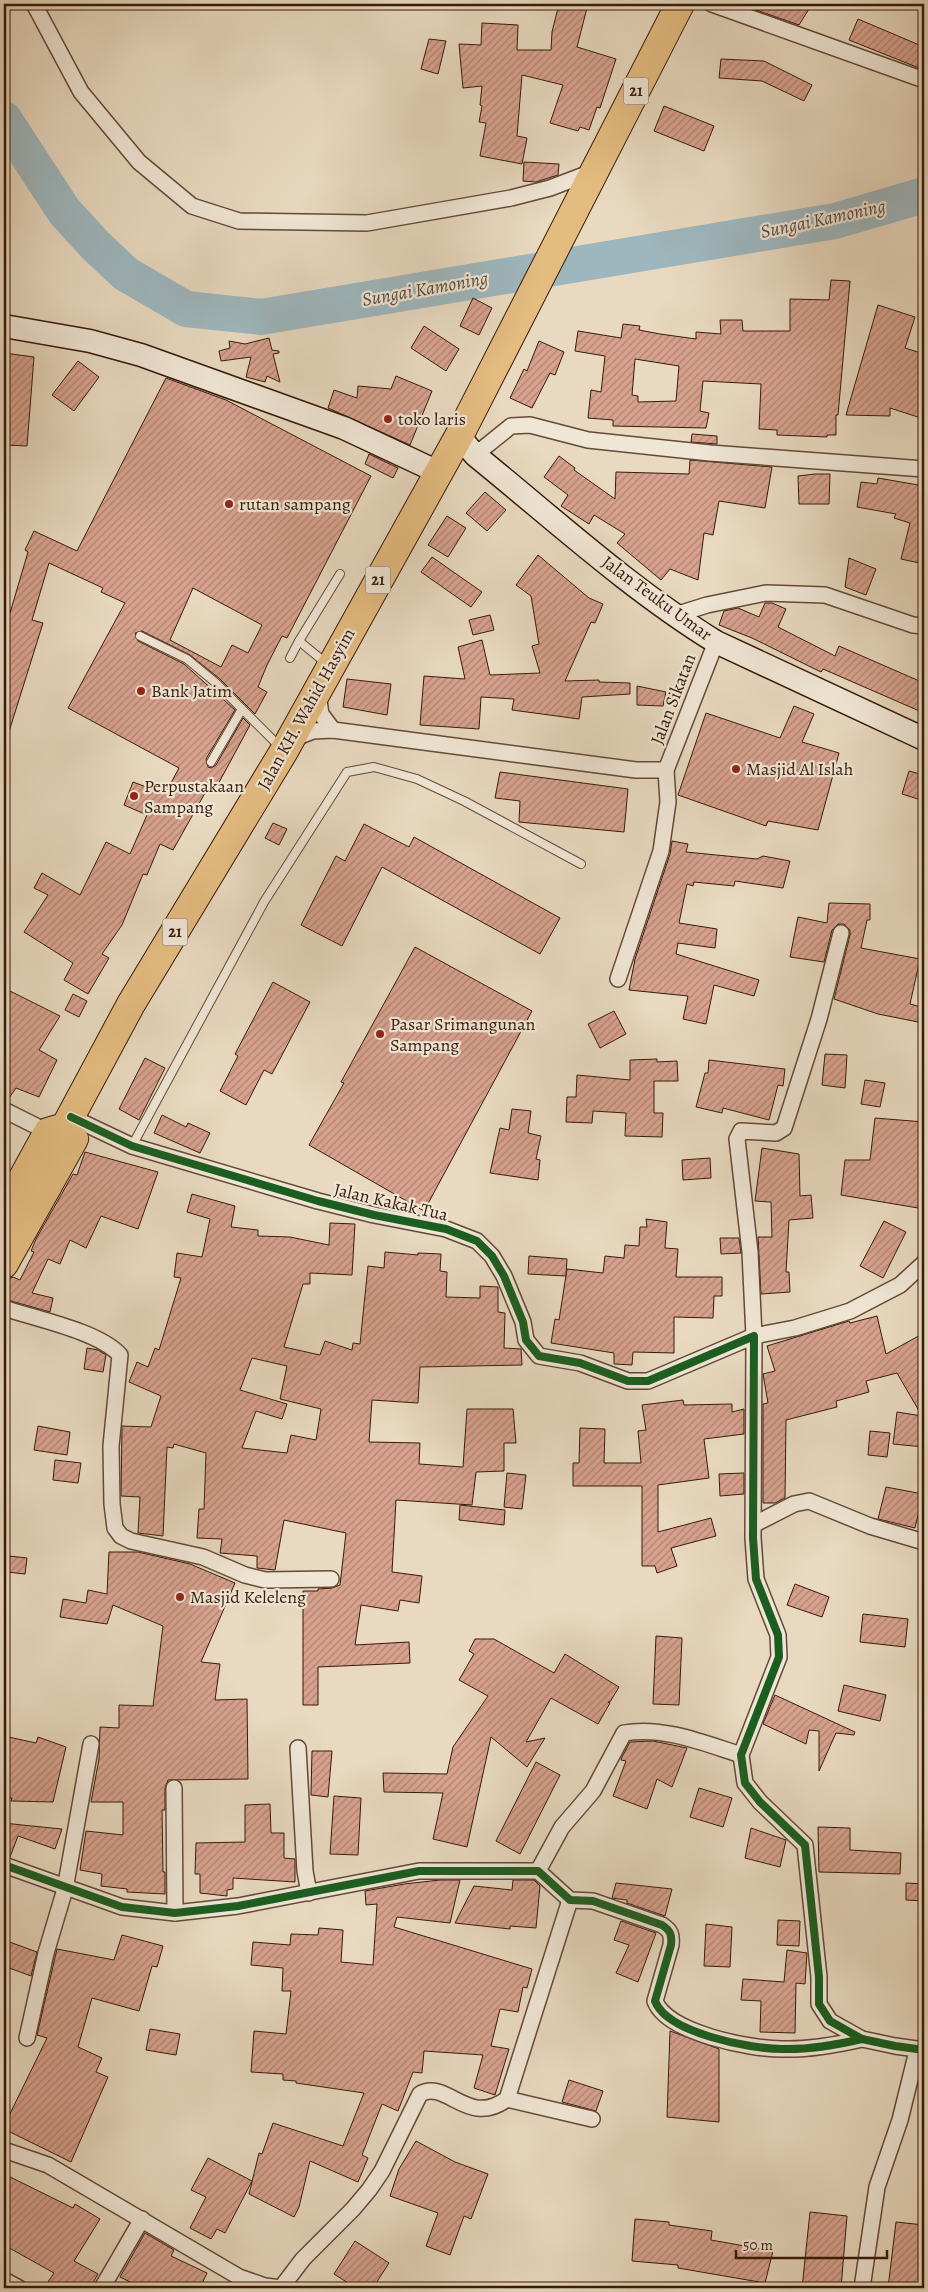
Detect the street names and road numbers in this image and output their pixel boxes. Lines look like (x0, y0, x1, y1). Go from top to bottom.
road number: 21 (624, 78, 648, 104)
street label: Jalan Teuku Umar (597, 550, 717, 646)
road number: 21 (366, 566, 390, 594)
street label: Jalan KH. Wahid Hasyim (252, 624, 361, 794)
street label: Jalan Sikatan (645, 650, 701, 748)
road number: 21 (162, 919, 188, 946)
street label: Jalan Kakak Tua (332, 1177, 451, 1227)

